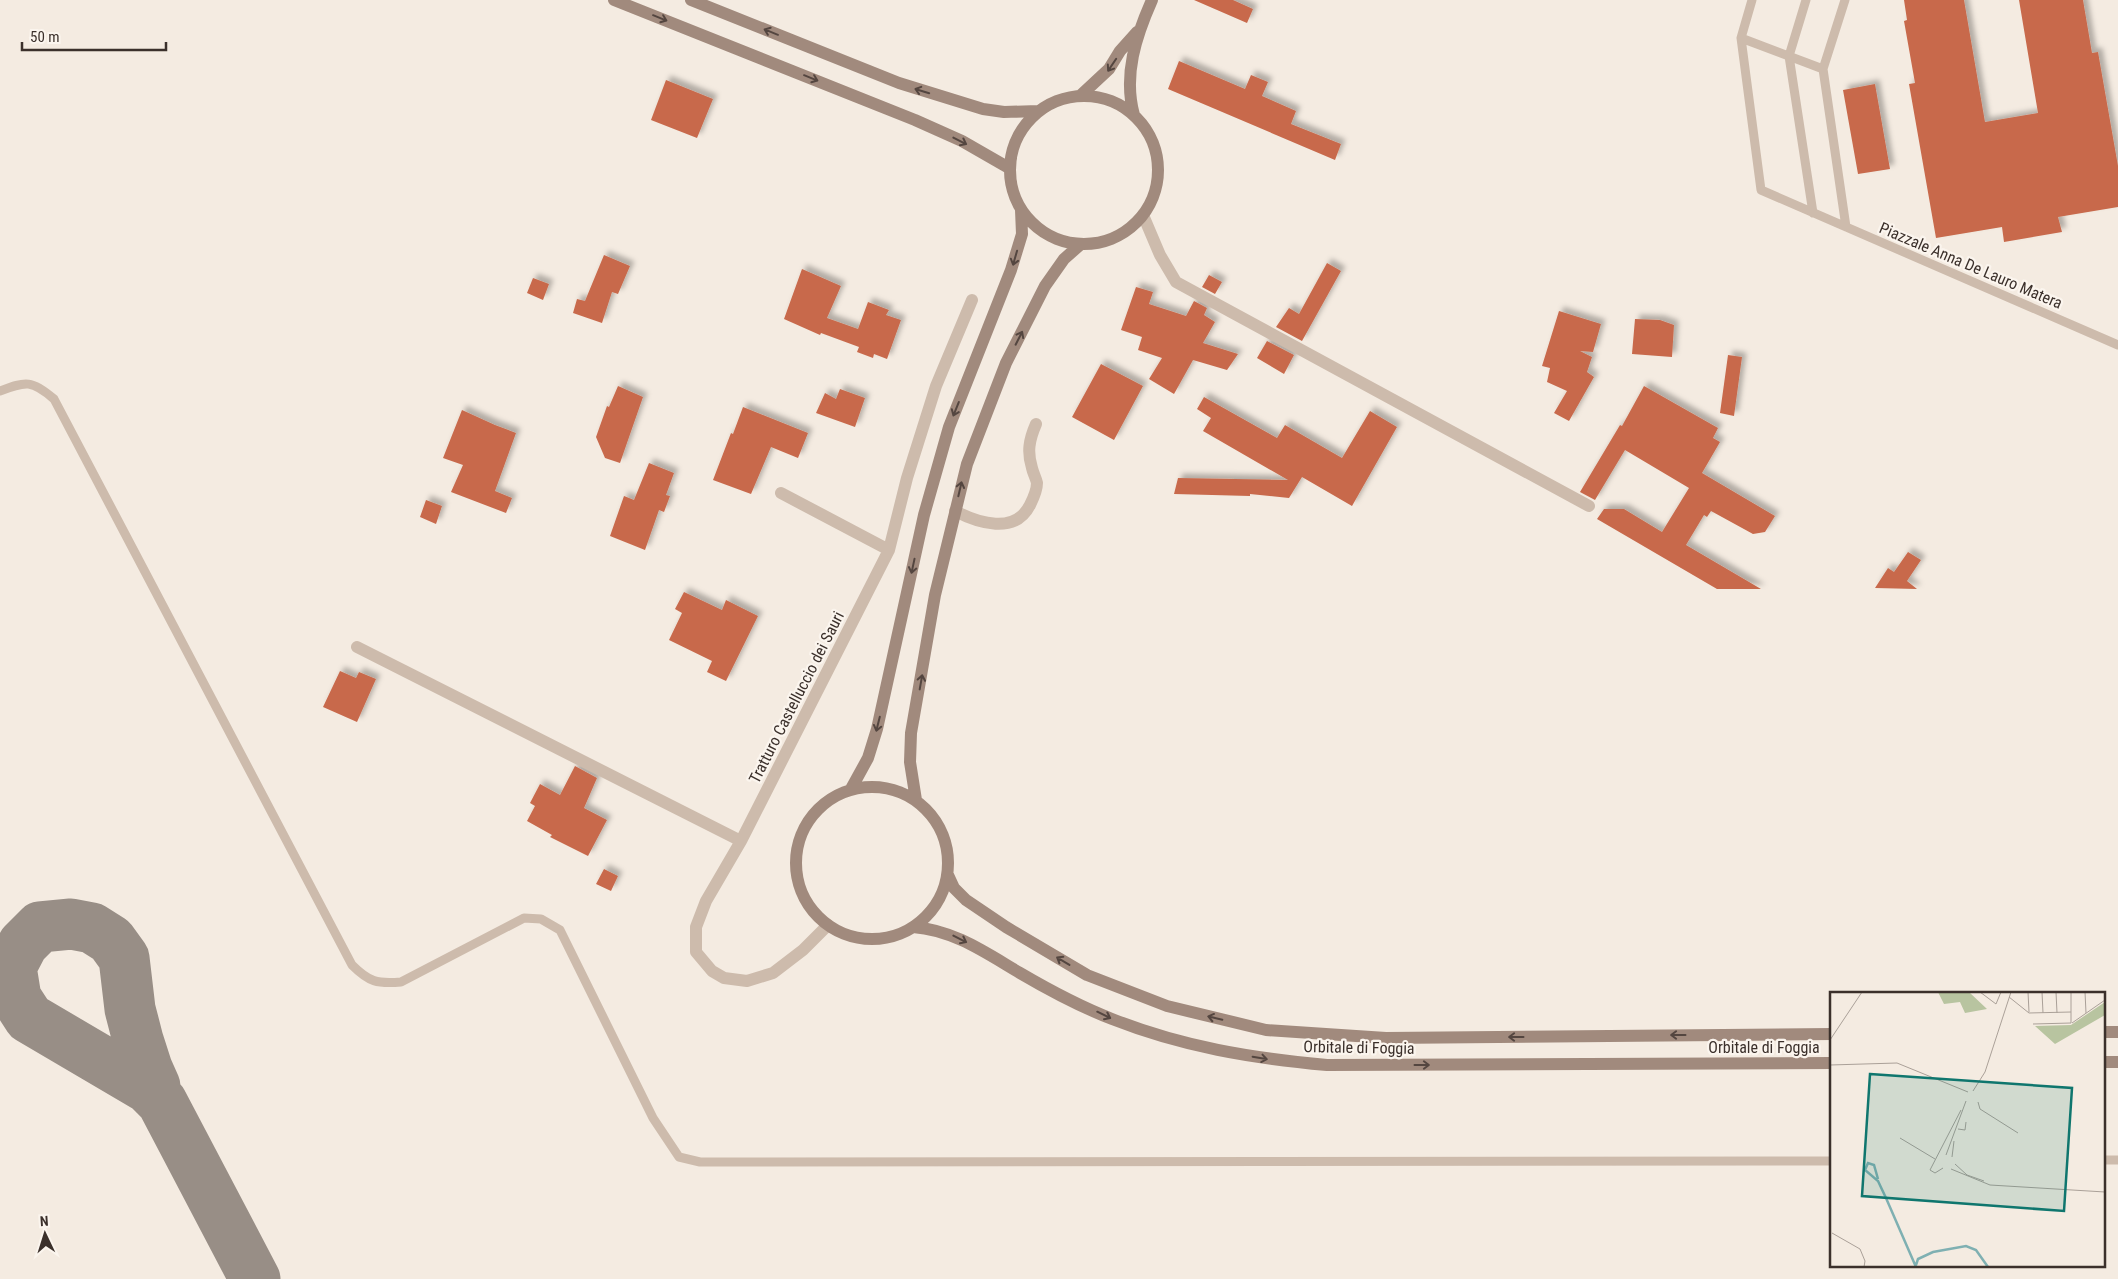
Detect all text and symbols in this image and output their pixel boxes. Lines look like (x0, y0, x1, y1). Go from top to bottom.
one-way arrow (652, 14, 667, 23)
scale bar (22, 20, 166, 52)
one-way arrow (764, 27, 779, 36)
text: 50 m (30, 28, 60, 46)
one-way arrow (1106, 57, 1116, 71)
one-way arrow (803, 75, 818, 84)
one-way arrow (915, 85, 931, 95)
one-way arrow (953, 136, 968, 146)
street label: Piazzale Anna De Lauro Matera (1877, 218, 2065, 313)
one-way arrow (1010, 249, 1019, 265)
one-way arrow (1014, 330, 1024, 345)
one-way arrow (951, 401, 961, 416)
one-way arrow (956, 482, 965, 498)
one-way arrow (908, 557, 918, 573)
street label: Tratturo Castelluccio dei Sauri (745, 608, 848, 786)
one-way arrow (916, 675, 926, 691)
one-way arrow (873, 716, 882, 732)
one-way arrow (952, 935, 967, 944)
one-way arrow (1057, 956, 1071, 966)
inset map (1830, 992, 2106, 1266)
one-way arrow (1096, 1011, 1111, 1020)
one-way arrow (1207, 1013, 1223, 1022)
one-way arrow (1670, 1030, 1686, 1040)
one-way arrow (1508, 1032, 1524, 1041)
street label: Orbitale di Foggia (1303, 1037, 1415, 1058)
street label: Orbitale di Foggia (1708, 1038, 1820, 1057)
one-way arrow (1251, 1053, 1267, 1063)
one-way arrow (1414, 1060, 1430, 1069)
north arrow (20, 1209, 70, 1259)
text: N (39, 1213, 49, 1229)

